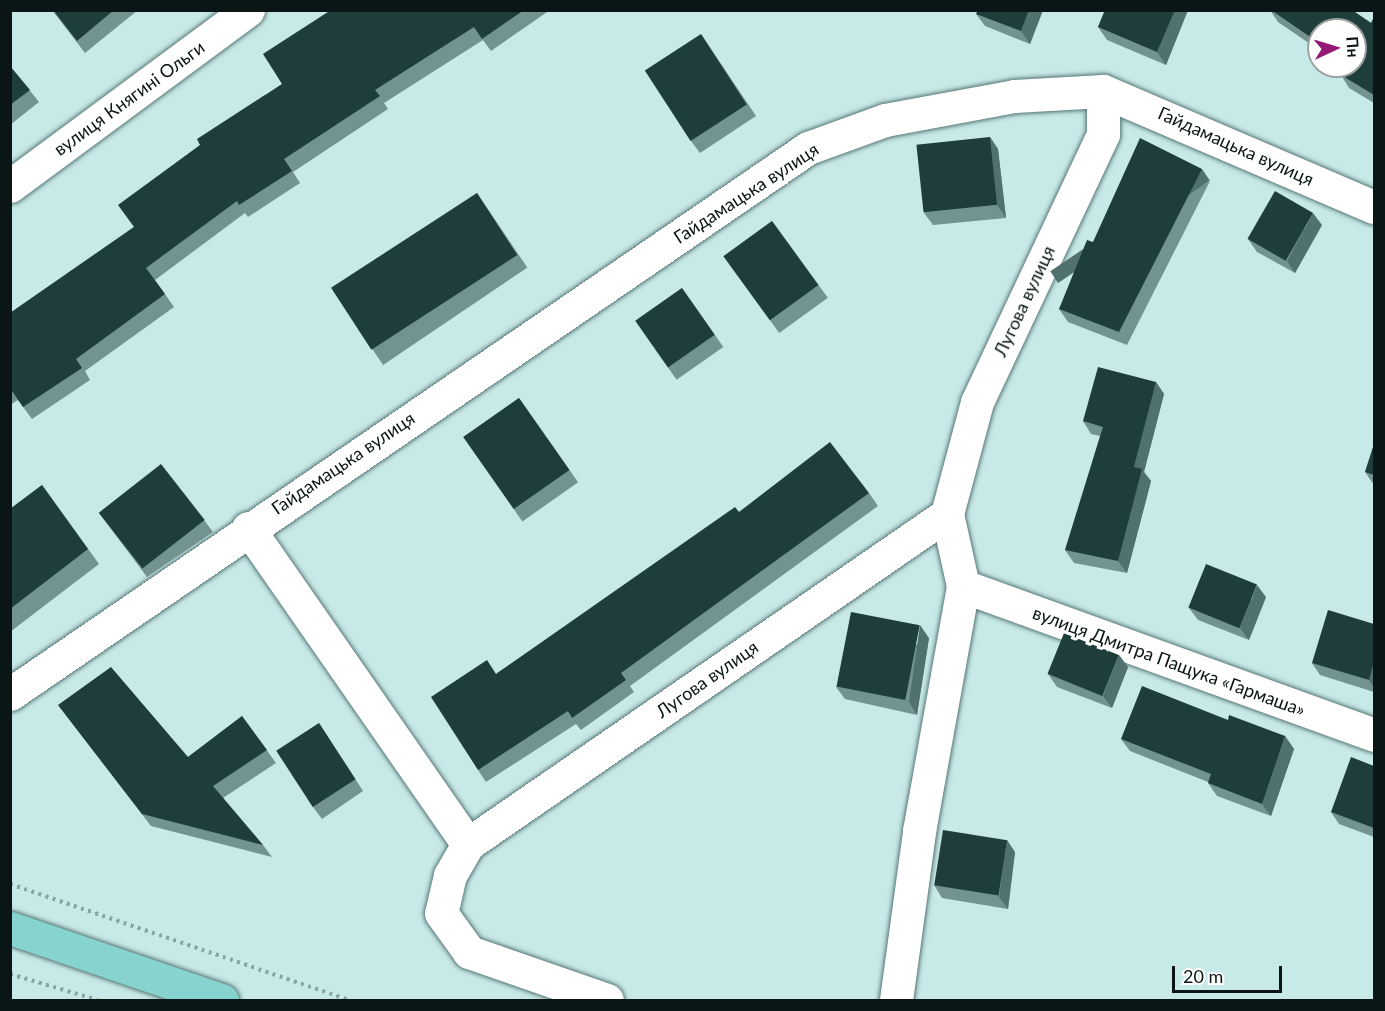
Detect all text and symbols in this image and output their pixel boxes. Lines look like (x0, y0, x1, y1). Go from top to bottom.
north arrow (1307, 18, 1367, 78)
street label: вулиця Княгині Ольги (50, 36, 208, 160)
text: Пн (1343, 36, 1364, 58)
street label: Гайдамацька вулиця (1155, 102, 1317, 190)
street label: Гайдамацька вулиця (670, 138, 822, 248)
street label: Лугова вулиця (989, 242, 1059, 360)
street label: Гайдамацька вулиця (267, 407, 419, 519)
street label: вулиця Дмитра Пащука «Гармаша» (1030, 602, 1308, 720)
street label: Лугова вулиця (652, 636, 762, 722)
scale bar (1175, 954, 1284, 992)
text: 20 m (1183, 965, 1223, 987)

